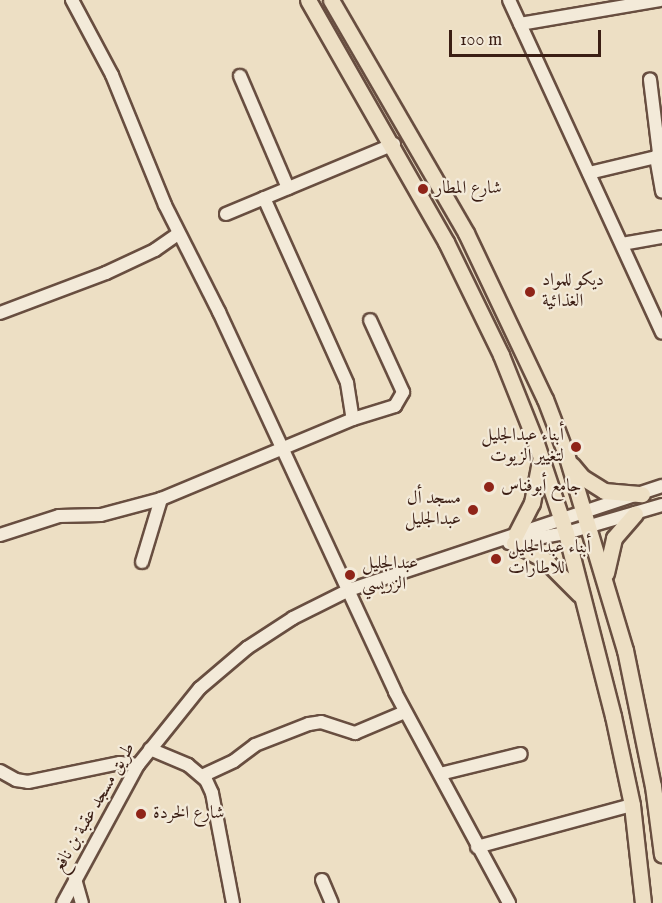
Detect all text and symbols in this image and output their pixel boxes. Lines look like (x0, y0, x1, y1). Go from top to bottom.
scale bar (452, 18, 604, 56)
text: 100 m (460, 29, 502, 52)
place label: شارع المطار (435, 178, 502, 200)
marker: شارع المطار (416, 182, 430, 196)
place label: ديكو للمواد الغذائية (542, 271, 604, 314)
marker: ديكو للمواد الغذائية (523, 285, 537, 299)
place label: أبناء عبدالجليل لتغيير الزيوت (481, 426, 564, 468)
marker: أبناء عبدالجليل لتغيير الزيوت (569, 440, 583, 454)
place label: جامع أبوفناس (501, 476, 581, 498)
marker: جامع أبوفناس (482, 480, 496, 494)
place label: مسجد أل عبدالجليل (405, 489, 461, 532)
marker: مسجد أل عبدالجليل (466, 503, 480, 517)
place label: أبناء عبدالجليل للاطارات (508, 538, 591, 580)
marker: أبناء عبدالجليل للاطارات (489, 552, 503, 566)
place label: عبدالجليل الزريسي (362, 554, 418, 596)
marker: عبدالجليل الزريسي (343, 568, 357, 582)
street label: طريق مسجد عقبة بن نافع (49, 739, 141, 877)
place label: شارع الخردة (153, 803, 224, 825)
marker: شارع الخردة (134, 807, 148, 821)

